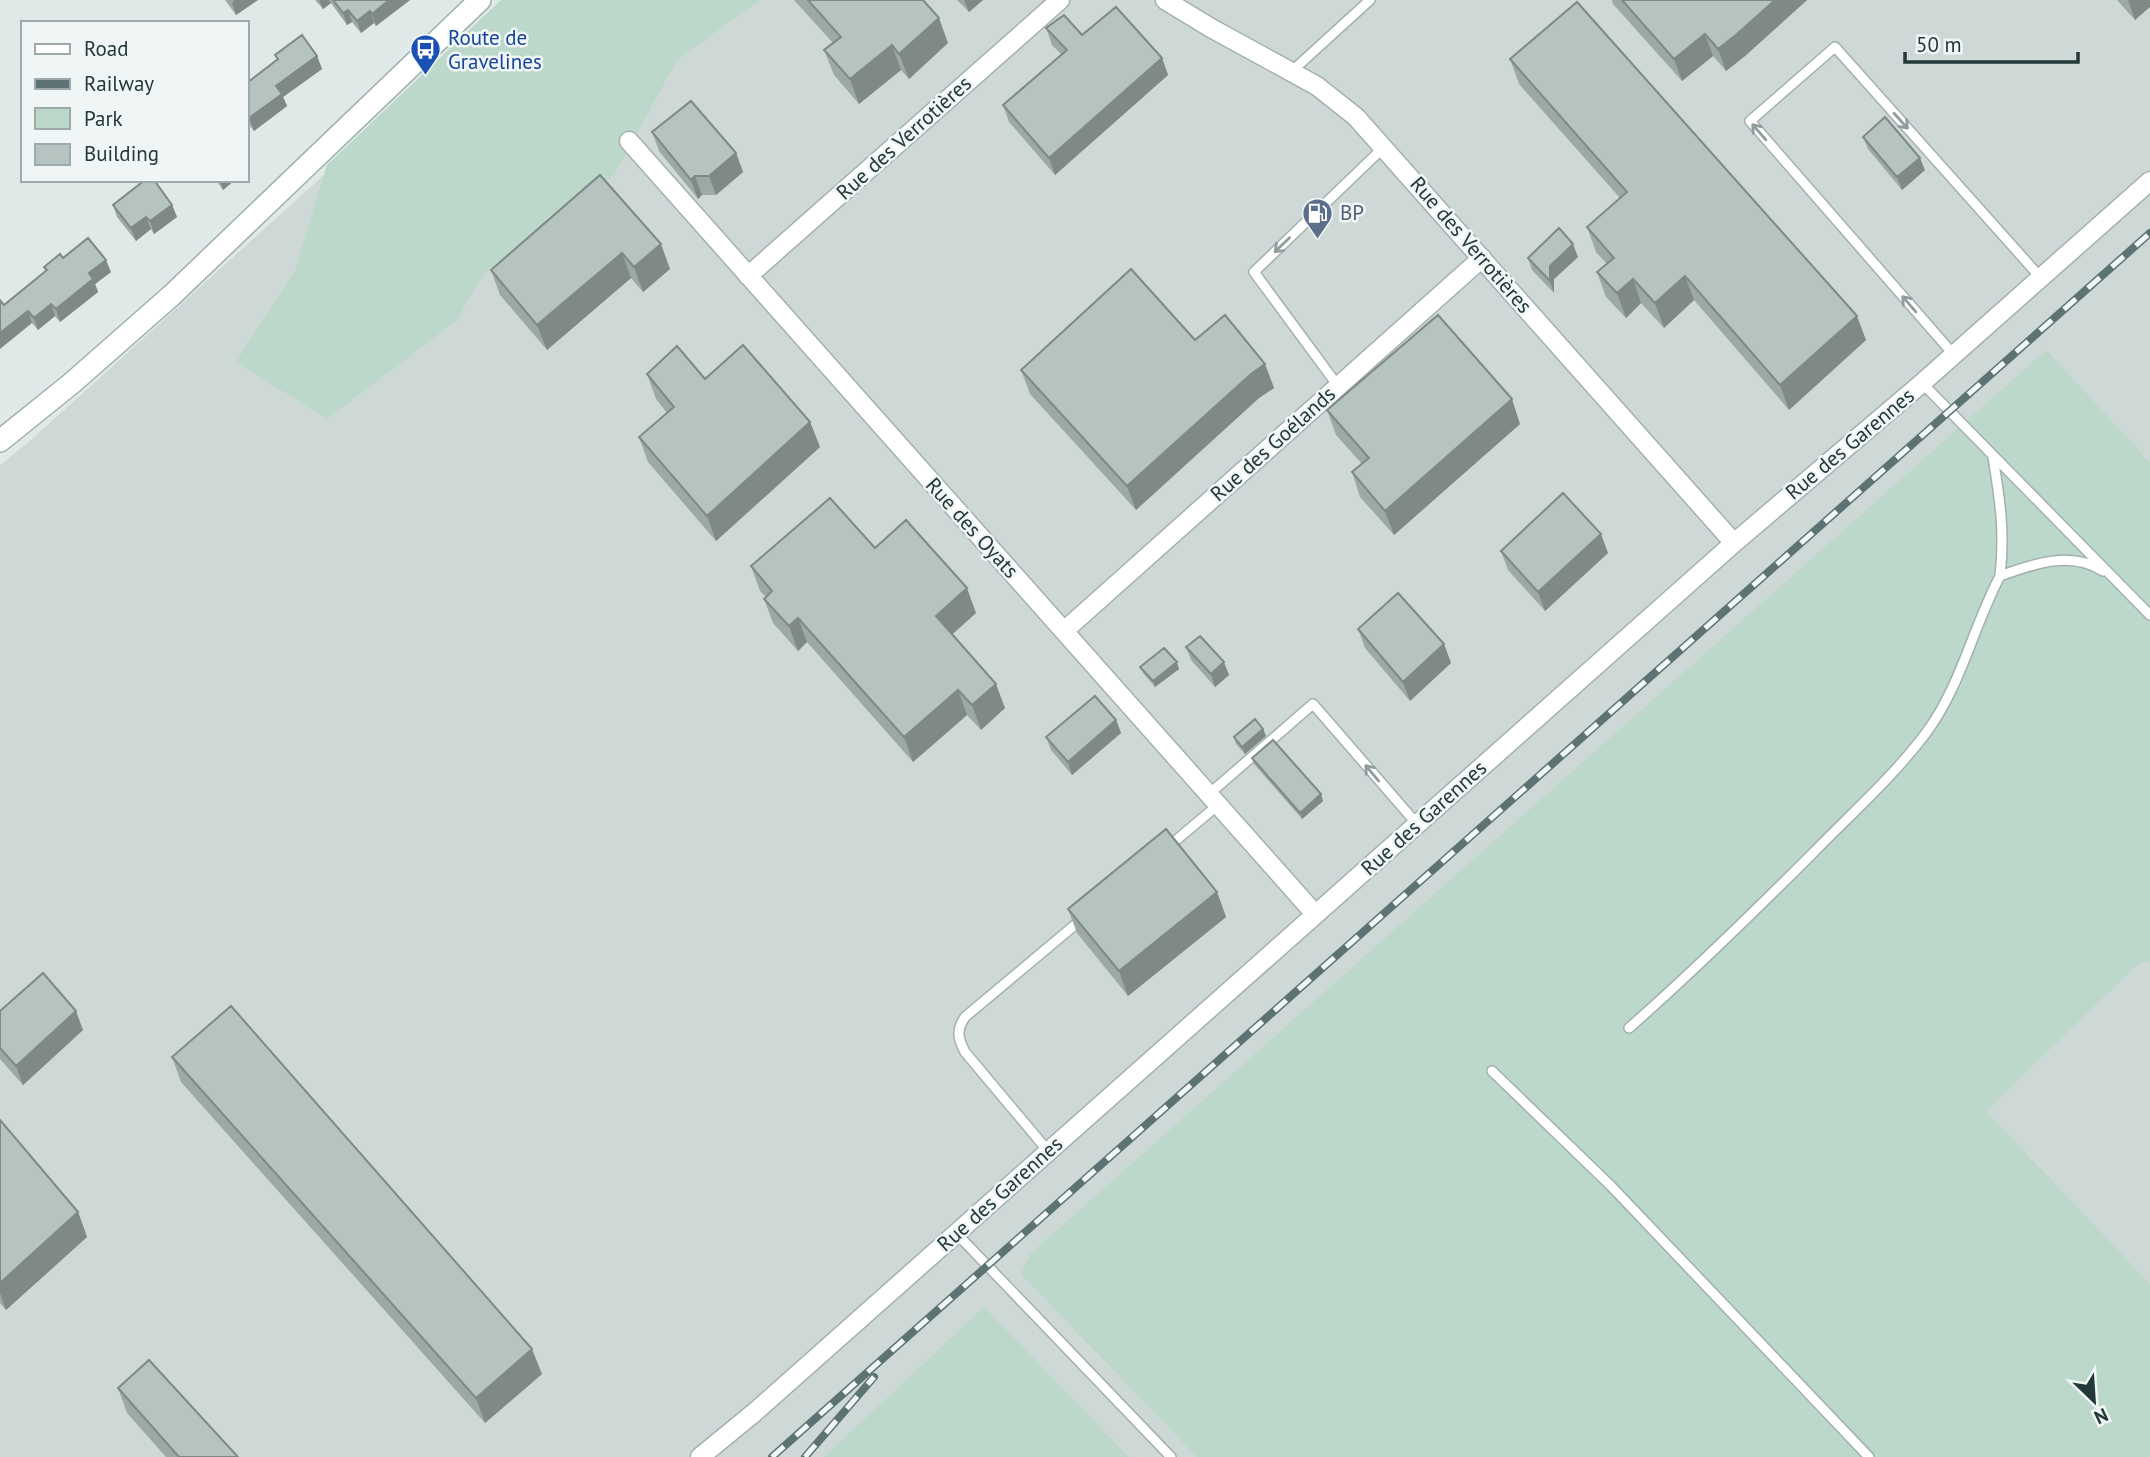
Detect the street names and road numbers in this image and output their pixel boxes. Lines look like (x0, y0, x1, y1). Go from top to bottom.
street label: Rue des Verrotières (830, 70, 977, 205)
street label: Rue des Verrotières (1405, 171, 1538, 319)
street label: Rue des Goélands (1204, 380, 1341, 507)
street label: Rue des Garennes (1780, 382, 1920, 505)
street label: Rue des Oyats (920, 472, 1025, 584)
street label: Rue des Garennes (1355, 754, 1492, 881)
street label: Rue des Garennes (931, 1130, 1068, 1257)

